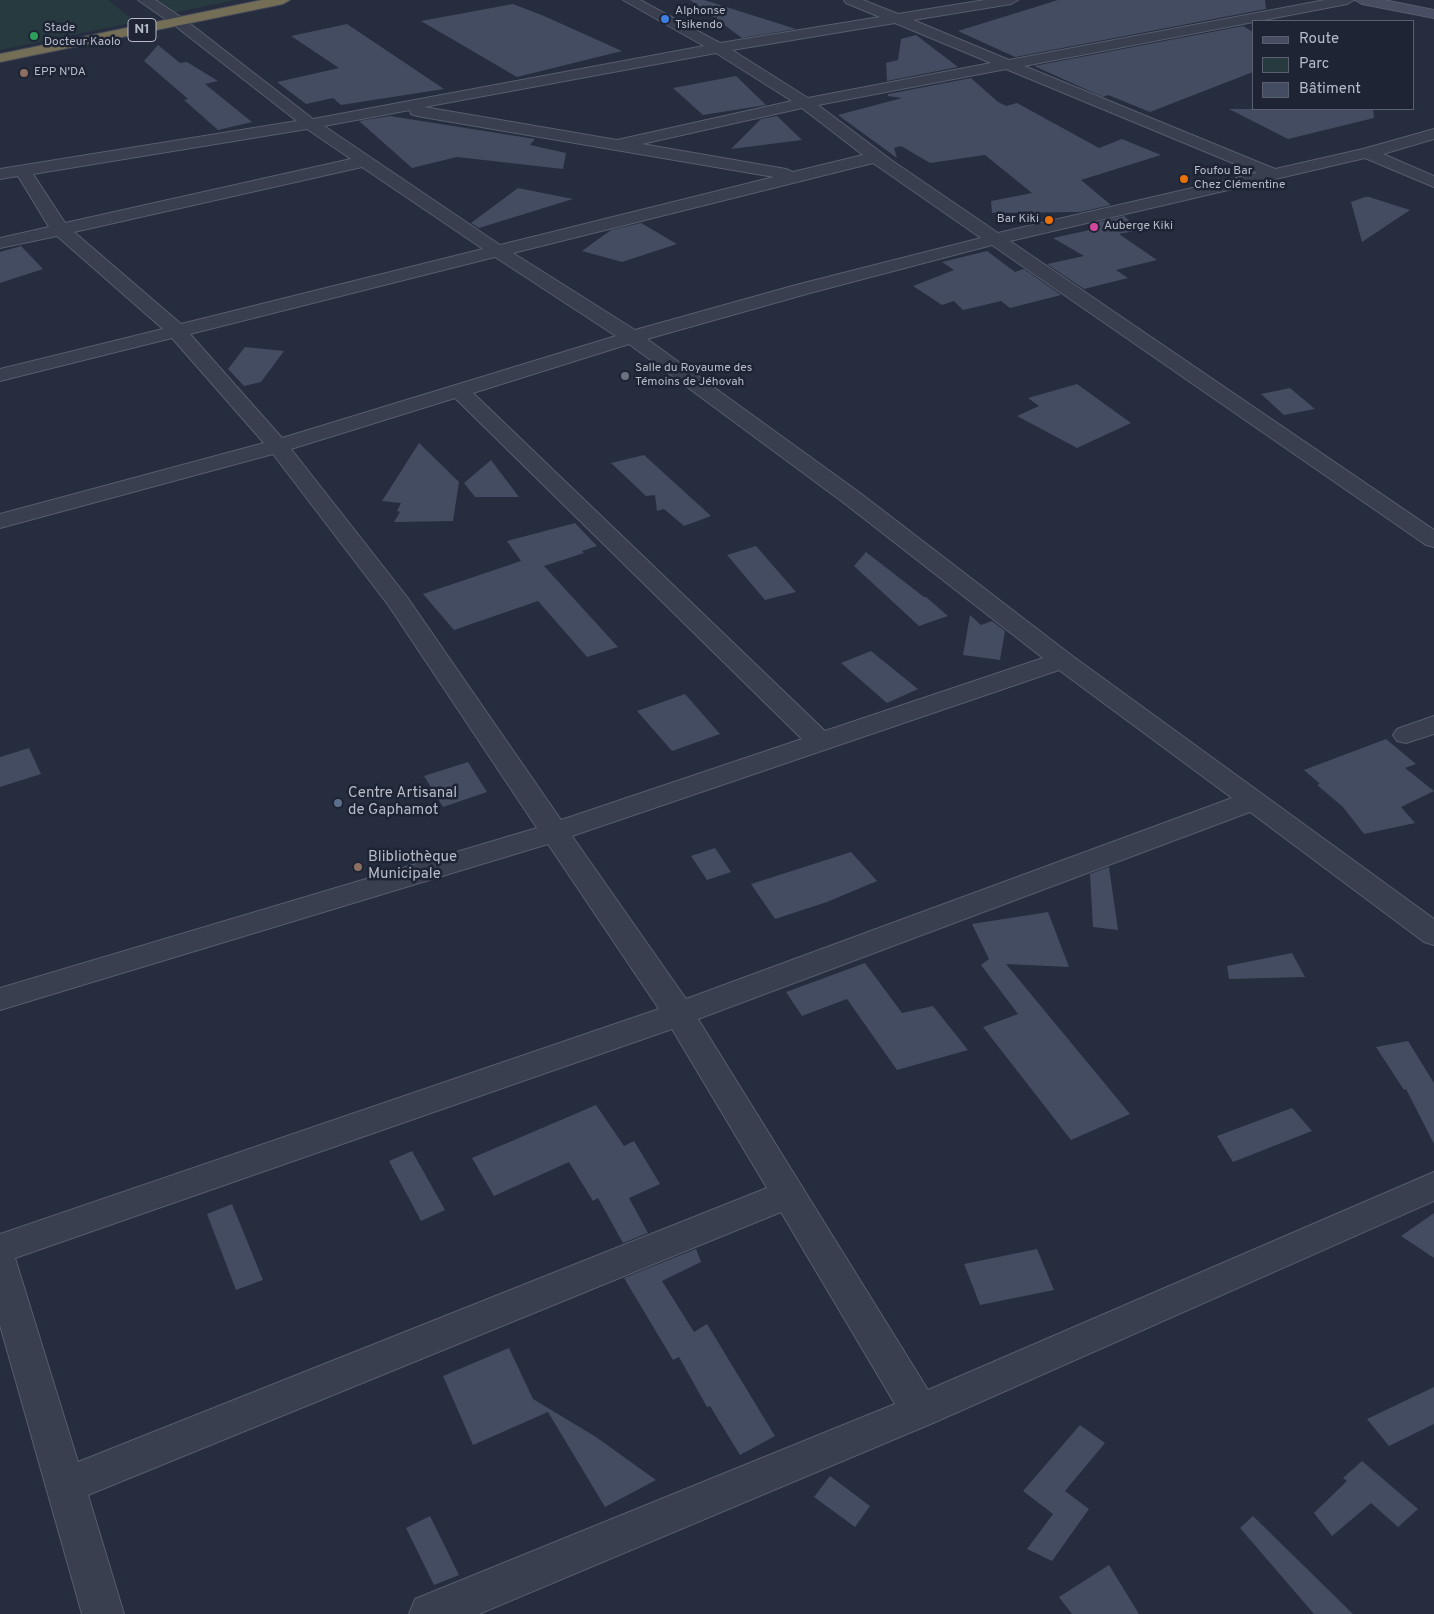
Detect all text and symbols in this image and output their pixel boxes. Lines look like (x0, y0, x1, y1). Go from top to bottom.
place label: Alphonse Tsikendo (675, 5, 725, 33)
marker: Alphonse Tsikendo (659, 13, 671, 25)
road number: N1 (128, 18, 156, 42)
legend (1252, 20, 1414, 110)
place label: Stade Docteur Kaolo (44, 22, 121, 50)
marker: Stade Docteur Kaolo (28, 30, 40, 42)
text: Route (1299, 30, 1339, 49)
text: Parc (1299, 55, 1329, 74)
place label: EPP N'DA (34, 66, 86, 80)
marker: EPP N'DA (18, 67, 30, 79)
text: Bâtiment (1299, 80, 1361, 99)
place label: Foufou Bar Chez Clémentine (1194, 165, 1286, 193)
marker: Foufou Bar Chez Clémentine (1178, 173, 1190, 185)
place label: Bar Kiki (997, 213, 1039, 227)
marker: Bar Kiki (1043, 214, 1055, 226)
place label: Auberge Kiki (1104, 220, 1173, 234)
marker: Auberge Kiki (1088, 221, 1100, 233)
place label: Salle du Royaume des Témoins de Jéhovah (635, 362, 752, 390)
marker: Salle du Royaume des Témoins de Jéhovah (619, 370, 631, 382)
place label: Centre Artisanal de Gaphamot (348, 785, 457, 820)
marker: Centre Artisanal de Gaphamot (332, 797, 344, 809)
place label: Blibliothèque Municipale (368, 849, 457, 884)
marker: Blibliothèque Municipale (352, 861, 364, 873)

